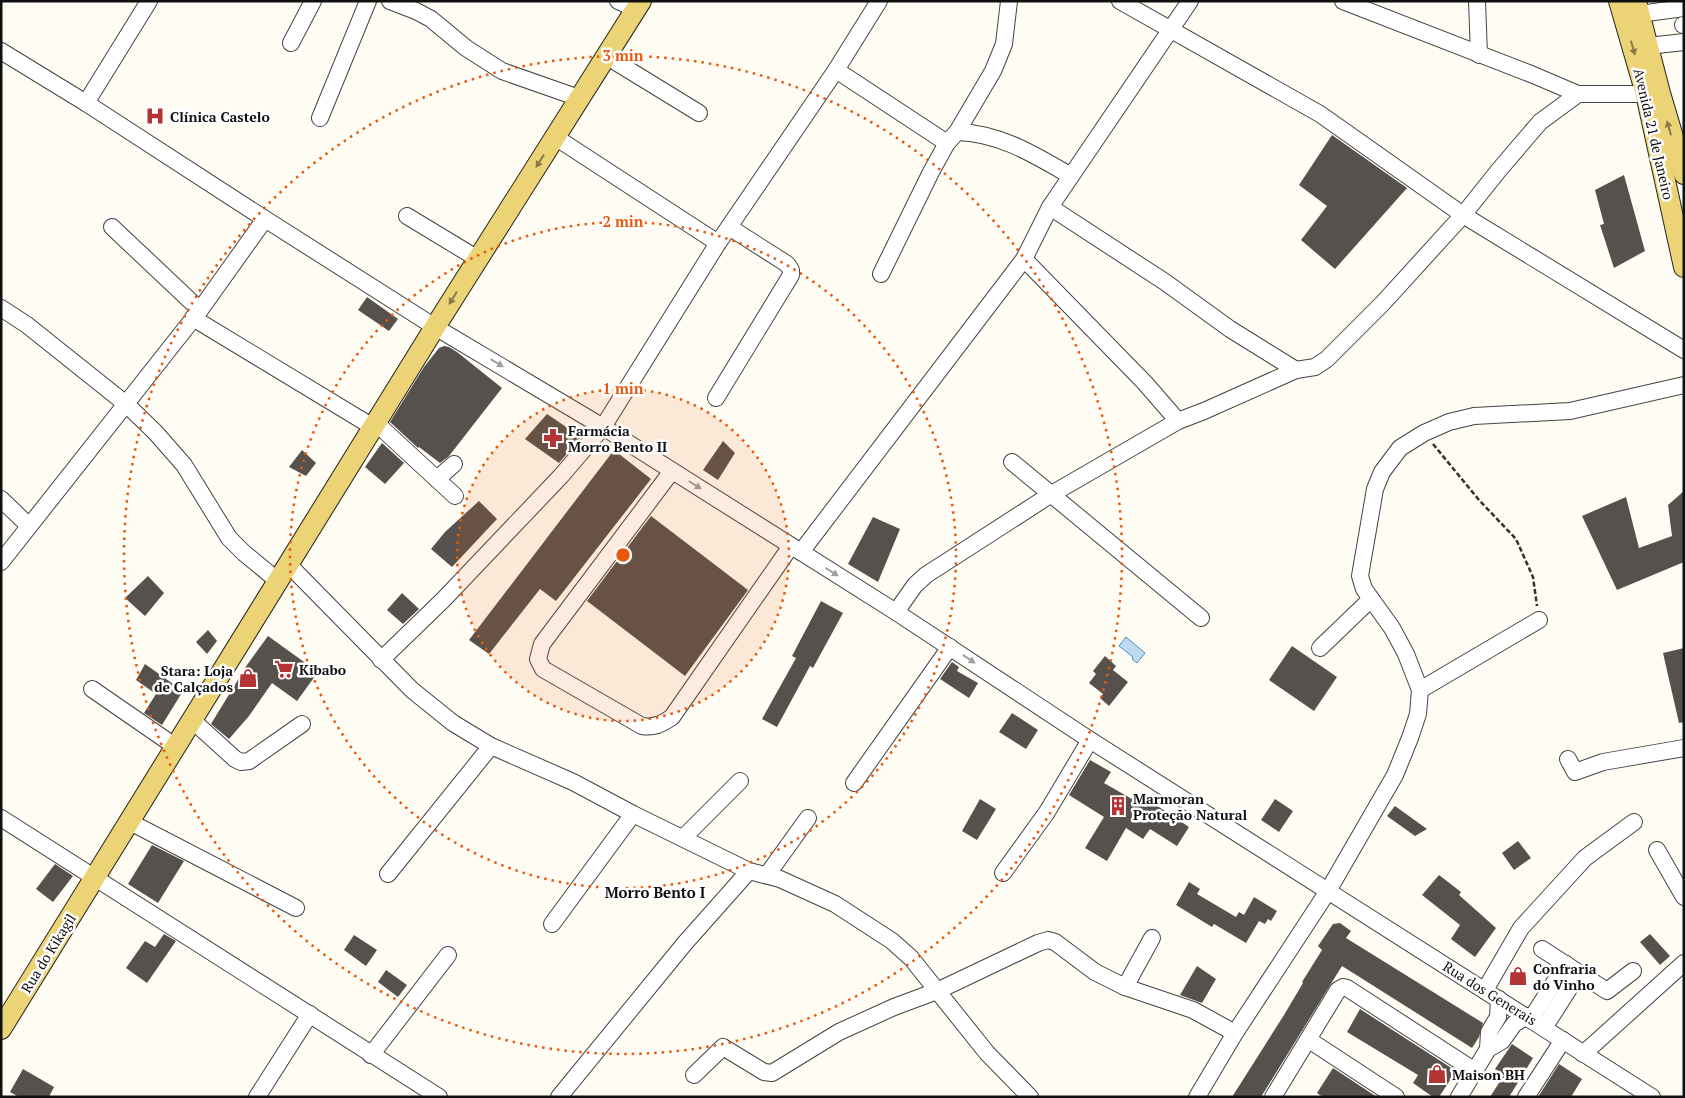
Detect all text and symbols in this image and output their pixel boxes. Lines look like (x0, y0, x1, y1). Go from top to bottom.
one-way arrow (1629, 41, 1637, 56)
text: 3 min (602, 45, 644, 65)
street label: Avenida 21 de Janeiro (1630, 66, 1678, 202)
hospital icon: Clínica Castelo (144, 105, 166, 127)
place label: Clínica Castelo (170, 107, 270, 126)
one-way arrow (1665, 120, 1673, 135)
one-way arrow (535, 154, 545, 167)
text: 2 min (602, 211, 644, 231)
one-way arrow (448, 291, 458, 305)
one-way arrow (490, 358, 503, 367)
text: 1 min (602, 378, 644, 398)
place label: Farmácia Morro Bento II (568, 421, 667, 456)
pharmacy icon: Farmácia Morro Bento II (542, 427, 564, 449)
one-way arrow (688, 480, 701, 490)
centre of rings (614, 546, 632, 564)
one-way arrow (825, 567, 839, 576)
one-way arrow (962, 655, 975, 664)
supermarket icon: Kibabo (273, 658, 295, 680)
place label: Kibabo (299, 660, 346, 679)
place label: Stara: Loja de Calçados (154, 661, 233, 696)
shop icon: Stara: Loja de Calçados (237, 667, 259, 689)
place label: Marmoran Proteção Natural (1133, 789, 1247, 824)
building icon: Marmoran Proteção Natural (1107, 795, 1129, 817)
district label: Morro Bento I (605, 882, 706, 902)
street label: Rua do Kikagil (16, 910, 80, 996)
street label: Rua dos Generais (1440, 957, 1540, 1029)
place label: Confraria do Vinho (1533, 959, 1597, 994)
shop icon: Confraria do Vinho (1507, 965, 1529, 987)
shop icon: Maison BH (1426, 1063, 1448, 1085)
place label: Maison BH (1452, 1065, 1525, 1084)

